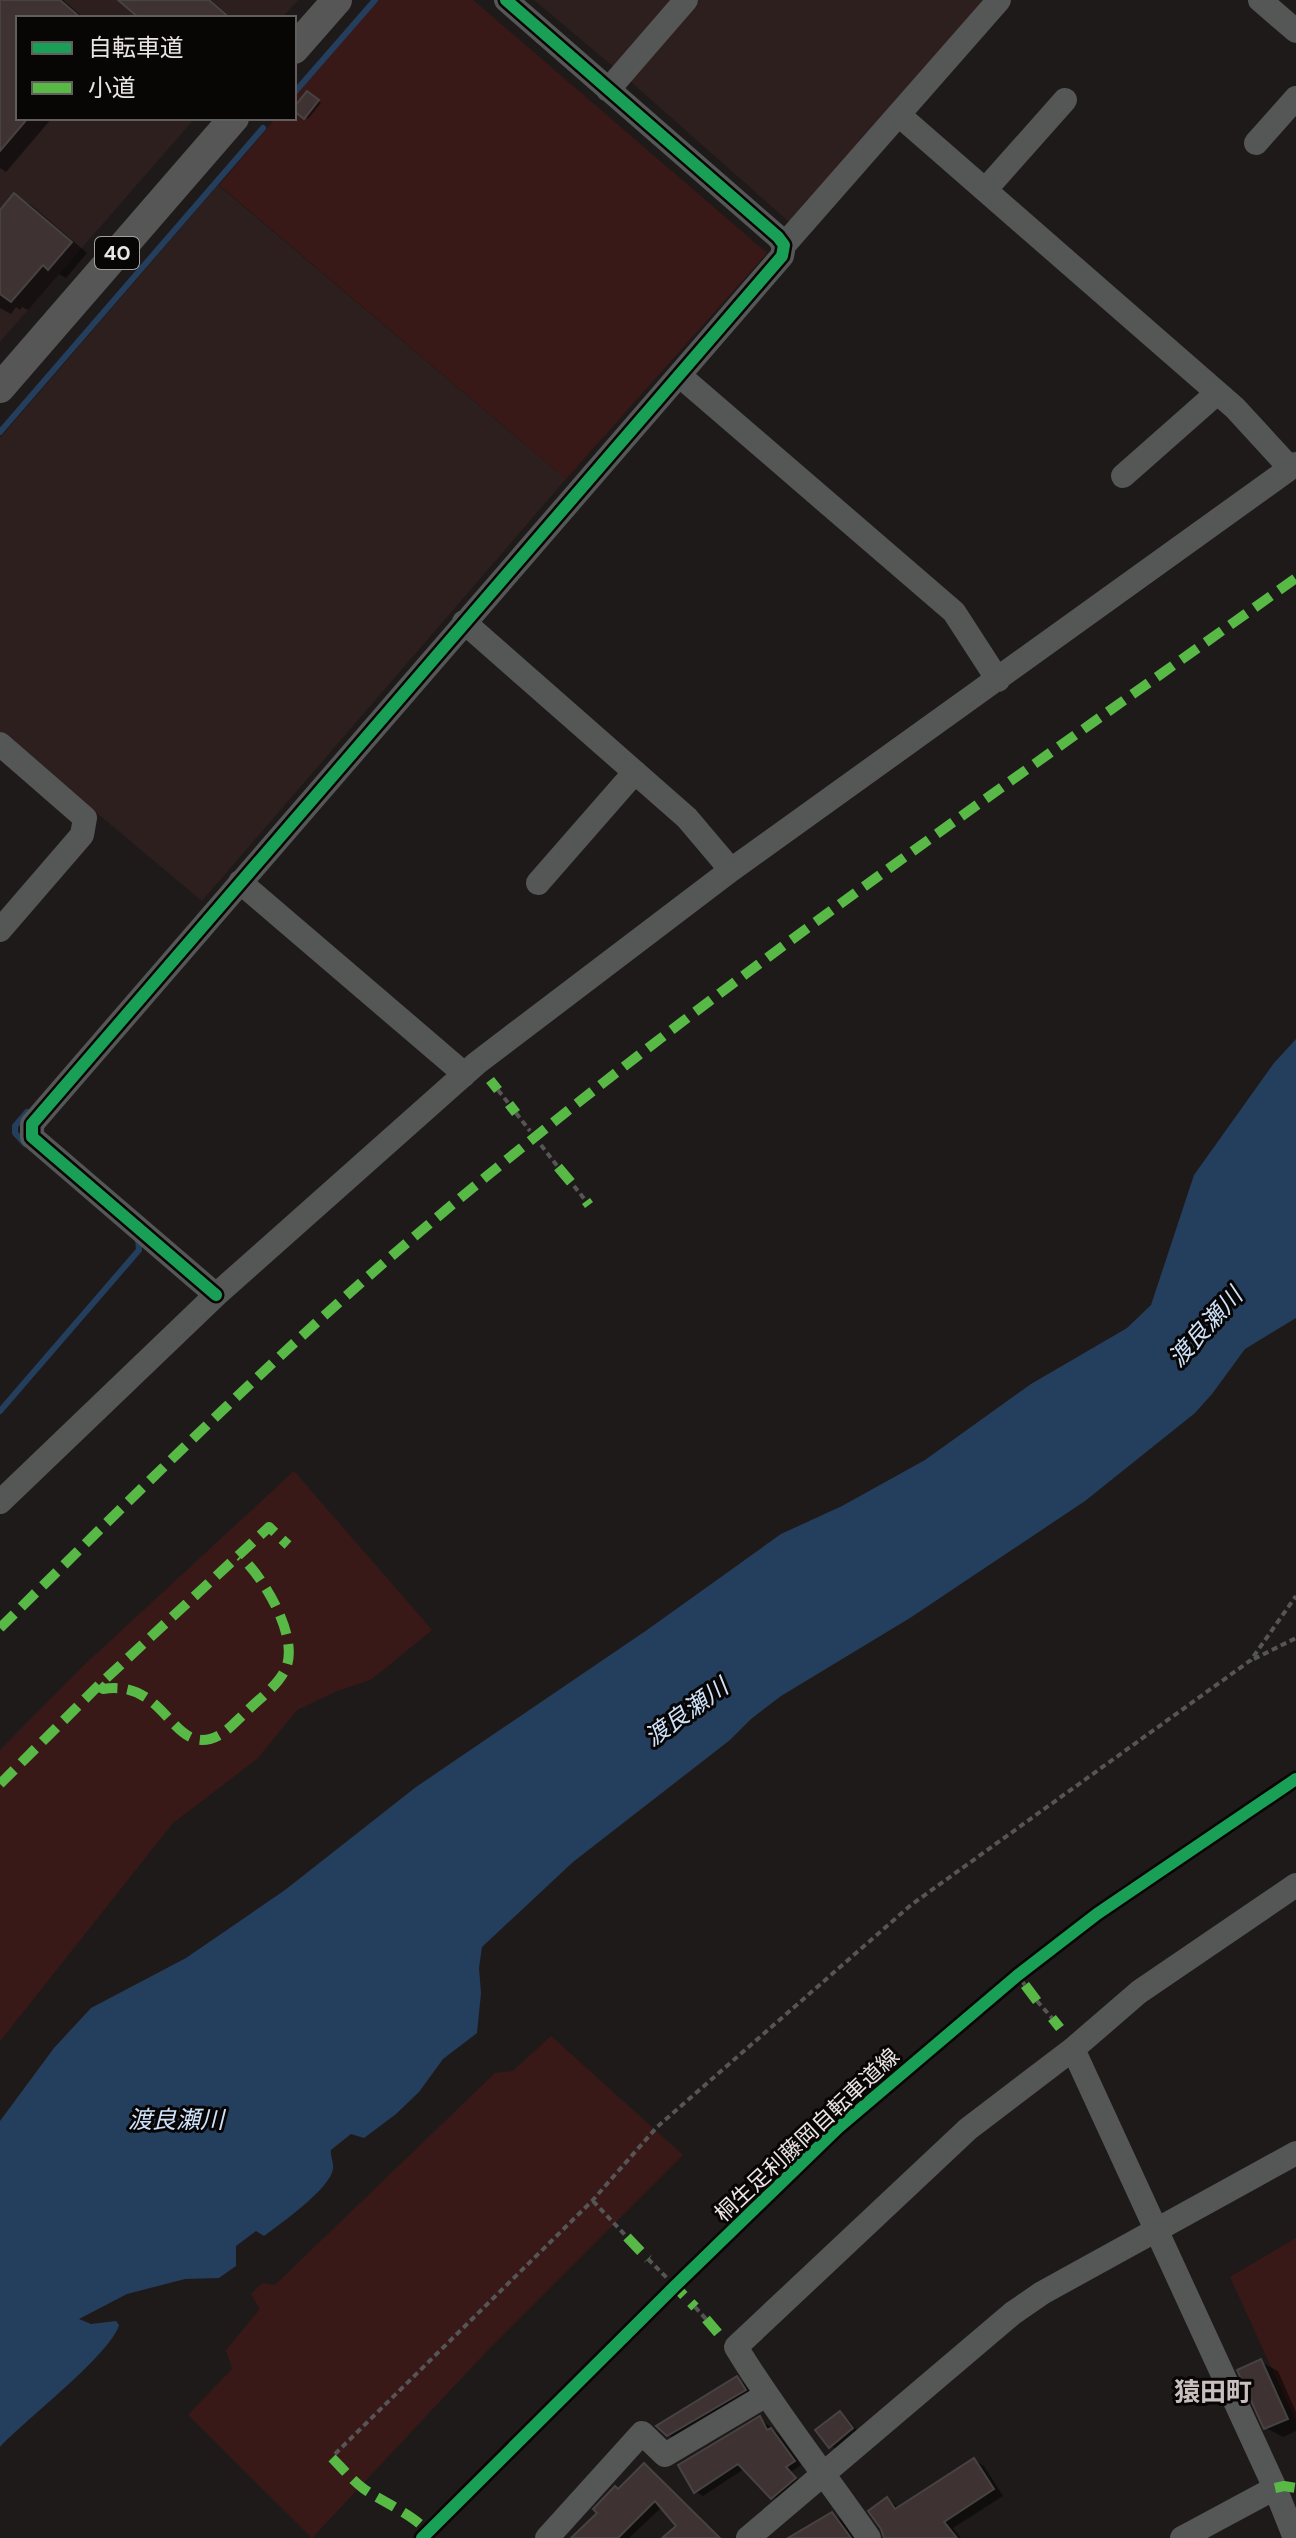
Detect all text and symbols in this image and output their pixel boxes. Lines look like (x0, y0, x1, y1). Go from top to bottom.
legend (16, 16, 296, 120)
text: 自転車道 (88, 32, 184, 63)
text: 小道 (88, 72, 136, 103)
road number: 40 (95, 237, 139, 269)
water label: 渡良瀬川 (1161, 1279, 1251, 1373)
water label: 渡良瀬川 (638, 1669, 736, 1753)
street label: 桐生足利藤岡自転車道線 (709, 2042, 905, 2228)
water label: 渡良瀬川 (128, 2104, 227, 2135)
district label: 猿田町 (1174, 2375, 1252, 2409)

